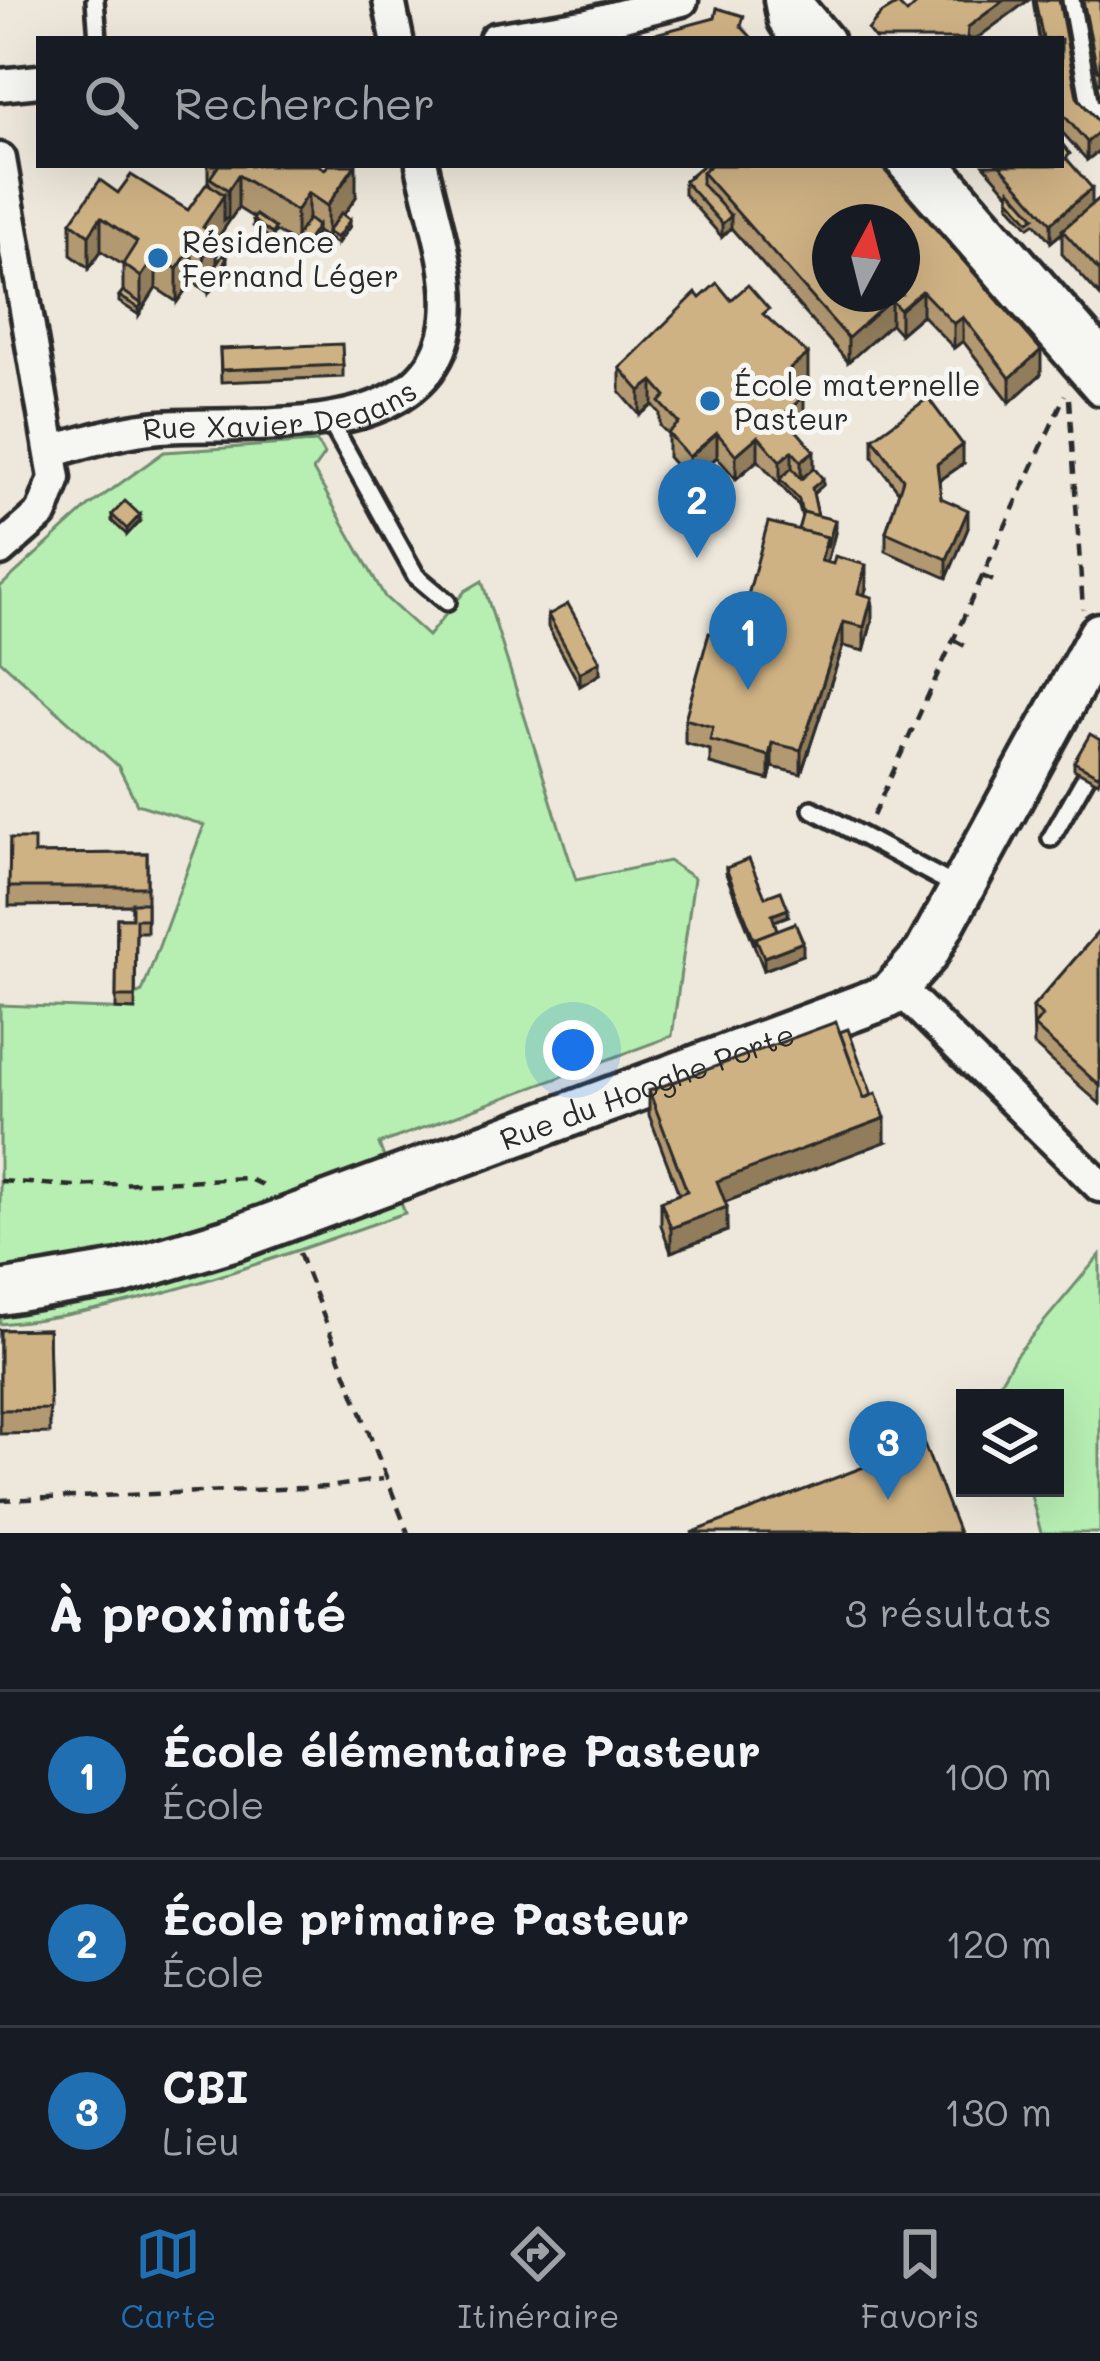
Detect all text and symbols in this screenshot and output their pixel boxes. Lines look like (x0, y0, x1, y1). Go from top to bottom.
search box (36, 36, 1064, 168)
icon: search (78, 69, 144, 135)
text: Rechercher (174, 73, 435, 131)
north arrow (812, 204, 920, 312)
place label: Résidence Fernand Léger (182, 221, 399, 295)
marker: Résidence Fernand Léger (145, 245, 171, 271)
place label: École maternelle Pasteur (734, 364, 981, 438)
street label: Rue Xavier Degans (140, 370, 424, 449)
marker: École maternelle Pasteur (697, 388, 723, 414)
pin: 2 (658, 459, 736, 558)
pin: 1 (709, 591, 787, 690)
street label: Rue du Hooghe Porte (494, 1013, 800, 1159)
your location (543, 1020, 603, 1080)
map controls (956, 1389, 1064, 1497)
button: layers (956, 1389, 1064, 1497)
pin: 3 (849, 1401, 927, 1500)
text: À proximité (48, 1578, 346, 1645)
text: 3 résultats (845, 1586, 1052, 1637)
text: École élémentaire Pasteur (162, 1720, 761, 1778)
text: 1 (78, 1749, 96, 1800)
text: 100 m (943, 1749, 1052, 1800)
text: École (162, 1778, 264, 1829)
text: École primaire Pasteur (162, 1888, 689, 1946)
text: 2 (76, 1917, 98, 1968)
text: 120 m (945, 1917, 1052, 1968)
text: École (162, 1946, 264, 1997)
text: CBI (162, 2056, 249, 2114)
text: 3 (75, 2085, 99, 2136)
text: 130 m (944, 2085, 1052, 2136)
text: Lieu (162, 2114, 240, 2165)
tab: Carte (121, 2221, 216, 2336)
tab: Itinéraire (457, 2221, 619, 2336)
tab: Favoris (861, 2221, 979, 2336)

